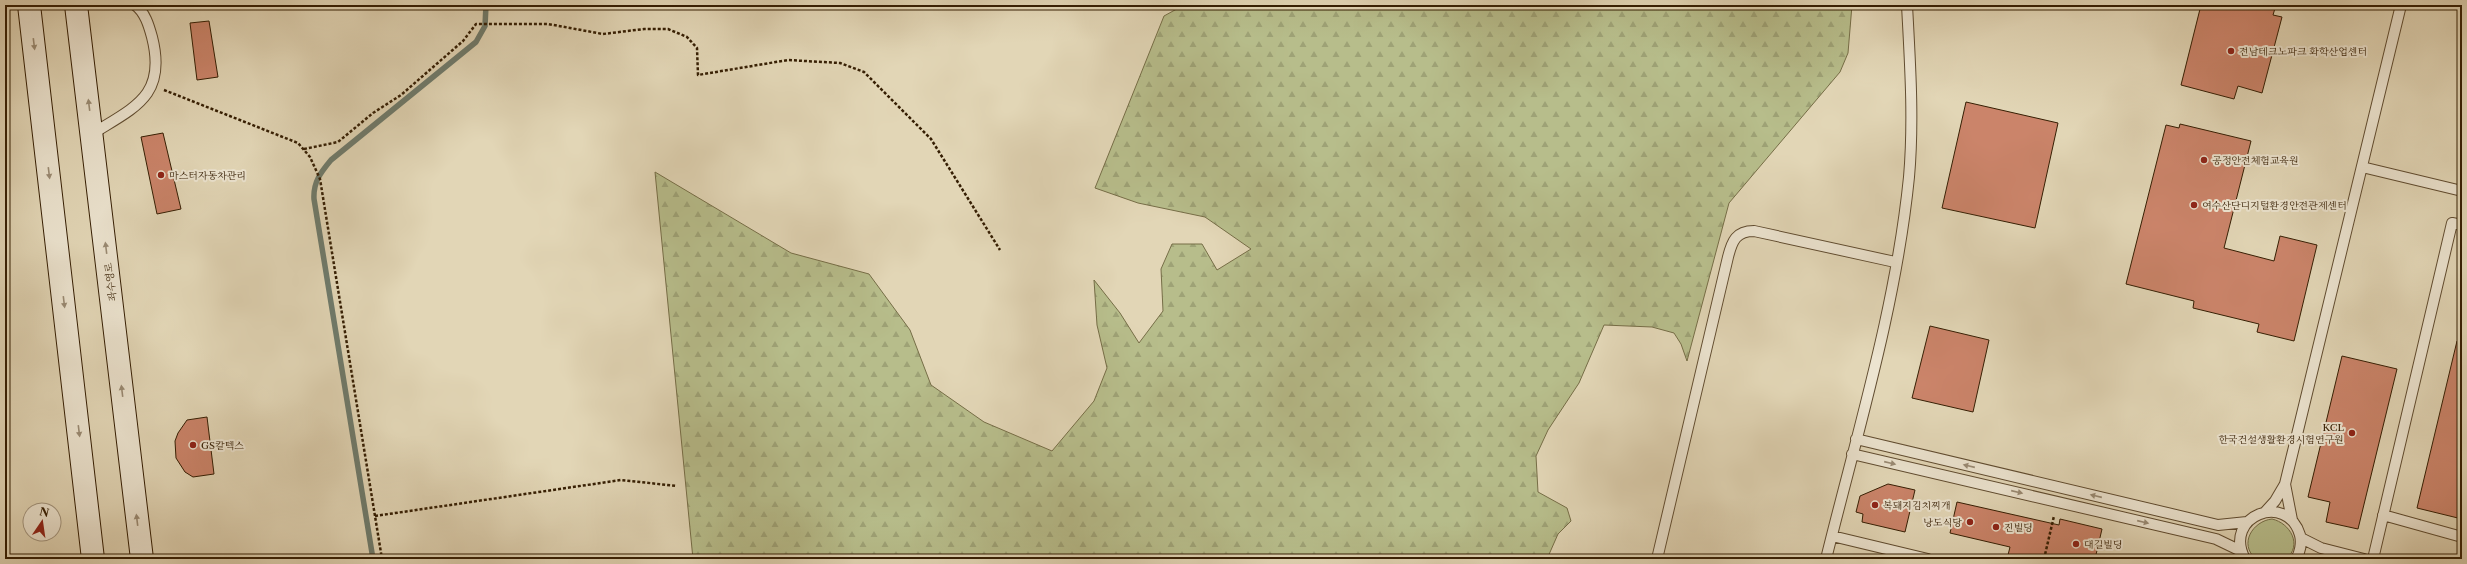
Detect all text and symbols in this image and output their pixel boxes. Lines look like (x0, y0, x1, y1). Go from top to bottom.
one-way arrow (31, 38, 37, 50)
place label: 전남테크노파크 화학산업센터 (2239, 45, 2367, 58)
marker: 전남테크노파크 화학산업센터 (2226, 46, 2236, 56)
one-way arrow (86, 99, 92, 111)
place label: 공정안전체험교육원 (2212, 154, 2299, 167)
marker: 공정안전체험교육원 (2199, 155, 2209, 165)
one-way arrow (46, 167, 52, 179)
place label: 마스터자동차관리 (169, 169, 246, 182)
marker: 마스터자동차관리 (156, 170, 166, 180)
place label: 여수산단디지털환경안전관제센터 (2202, 199, 2347, 212)
marker: 여수산단디지털환경안전관제센터 (2189, 200, 2199, 210)
one-way arrow (103, 242, 109, 254)
street label: 좌수영로 (102, 262, 119, 302)
one-way arrow (61, 296, 67, 308)
one-way arrow (119, 385, 126, 397)
place label: KCL 한국건설생활환경시험연구원 (2218, 421, 2344, 446)
one-way arrow (75, 425, 82, 437)
marker: KCL 한국건설생활환경시험연구원 (2347, 428, 2357, 438)
place label: GS칼텍스 (201, 439, 244, 452)
marker: GS칼텍스 (188, 440, 198, 450)
one-way arrow (1884, 460, 1896, 466)
one-way arrow (1963, 462, 1975, 468)
one-way arrow (2011, 490, 2023, 496)
one-way arrow (2090, 492, 2102, 498)
place label: 복돼지김치찌개 (1883, 499, 1951, 512)
marker: 복돼지김치찌개 (1870, 500, 1880, 510)
north arrow (22, 502, 62, 542)
text: N (38, 504, 51, 520)
one-way arrow (134, 514, 141, 526)
place label: 낭도식당 (1923, 516, 1962, 529)
marker: 낭도식당 (1965, 517, 1975, 527)
one-way arrow (2137, 519, 2150, 525)
place label: 진빌딩 (2004, 521, 2033, 534)
marker: 진빌딩 (1991, 522, 2001, 532)
place label: 대길빌딩 (2084, 538, 2123, 551)
marker: 대길빌딩 (2071, 539, 2081, 549)

